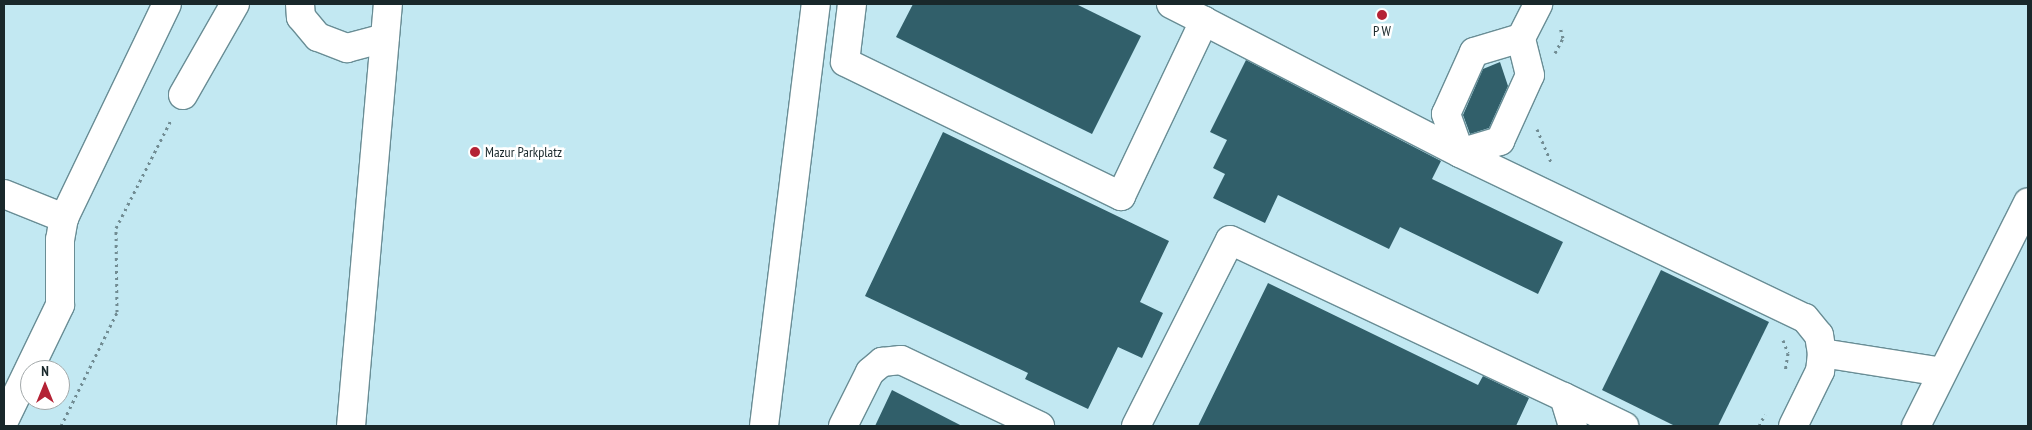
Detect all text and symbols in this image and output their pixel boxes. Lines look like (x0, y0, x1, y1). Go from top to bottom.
marker: P W (1376, 9, 1388, 21)
place label: P W (1373, 23, 1391, 39)
place label: Mazur Parkplatz (485, 144, 562, 160)
marker: Mazur Parkplatz (469, 146, 481, 158)
north arrow (20, 360, 70, 410)
text: N (41, 362, 49, 380)

